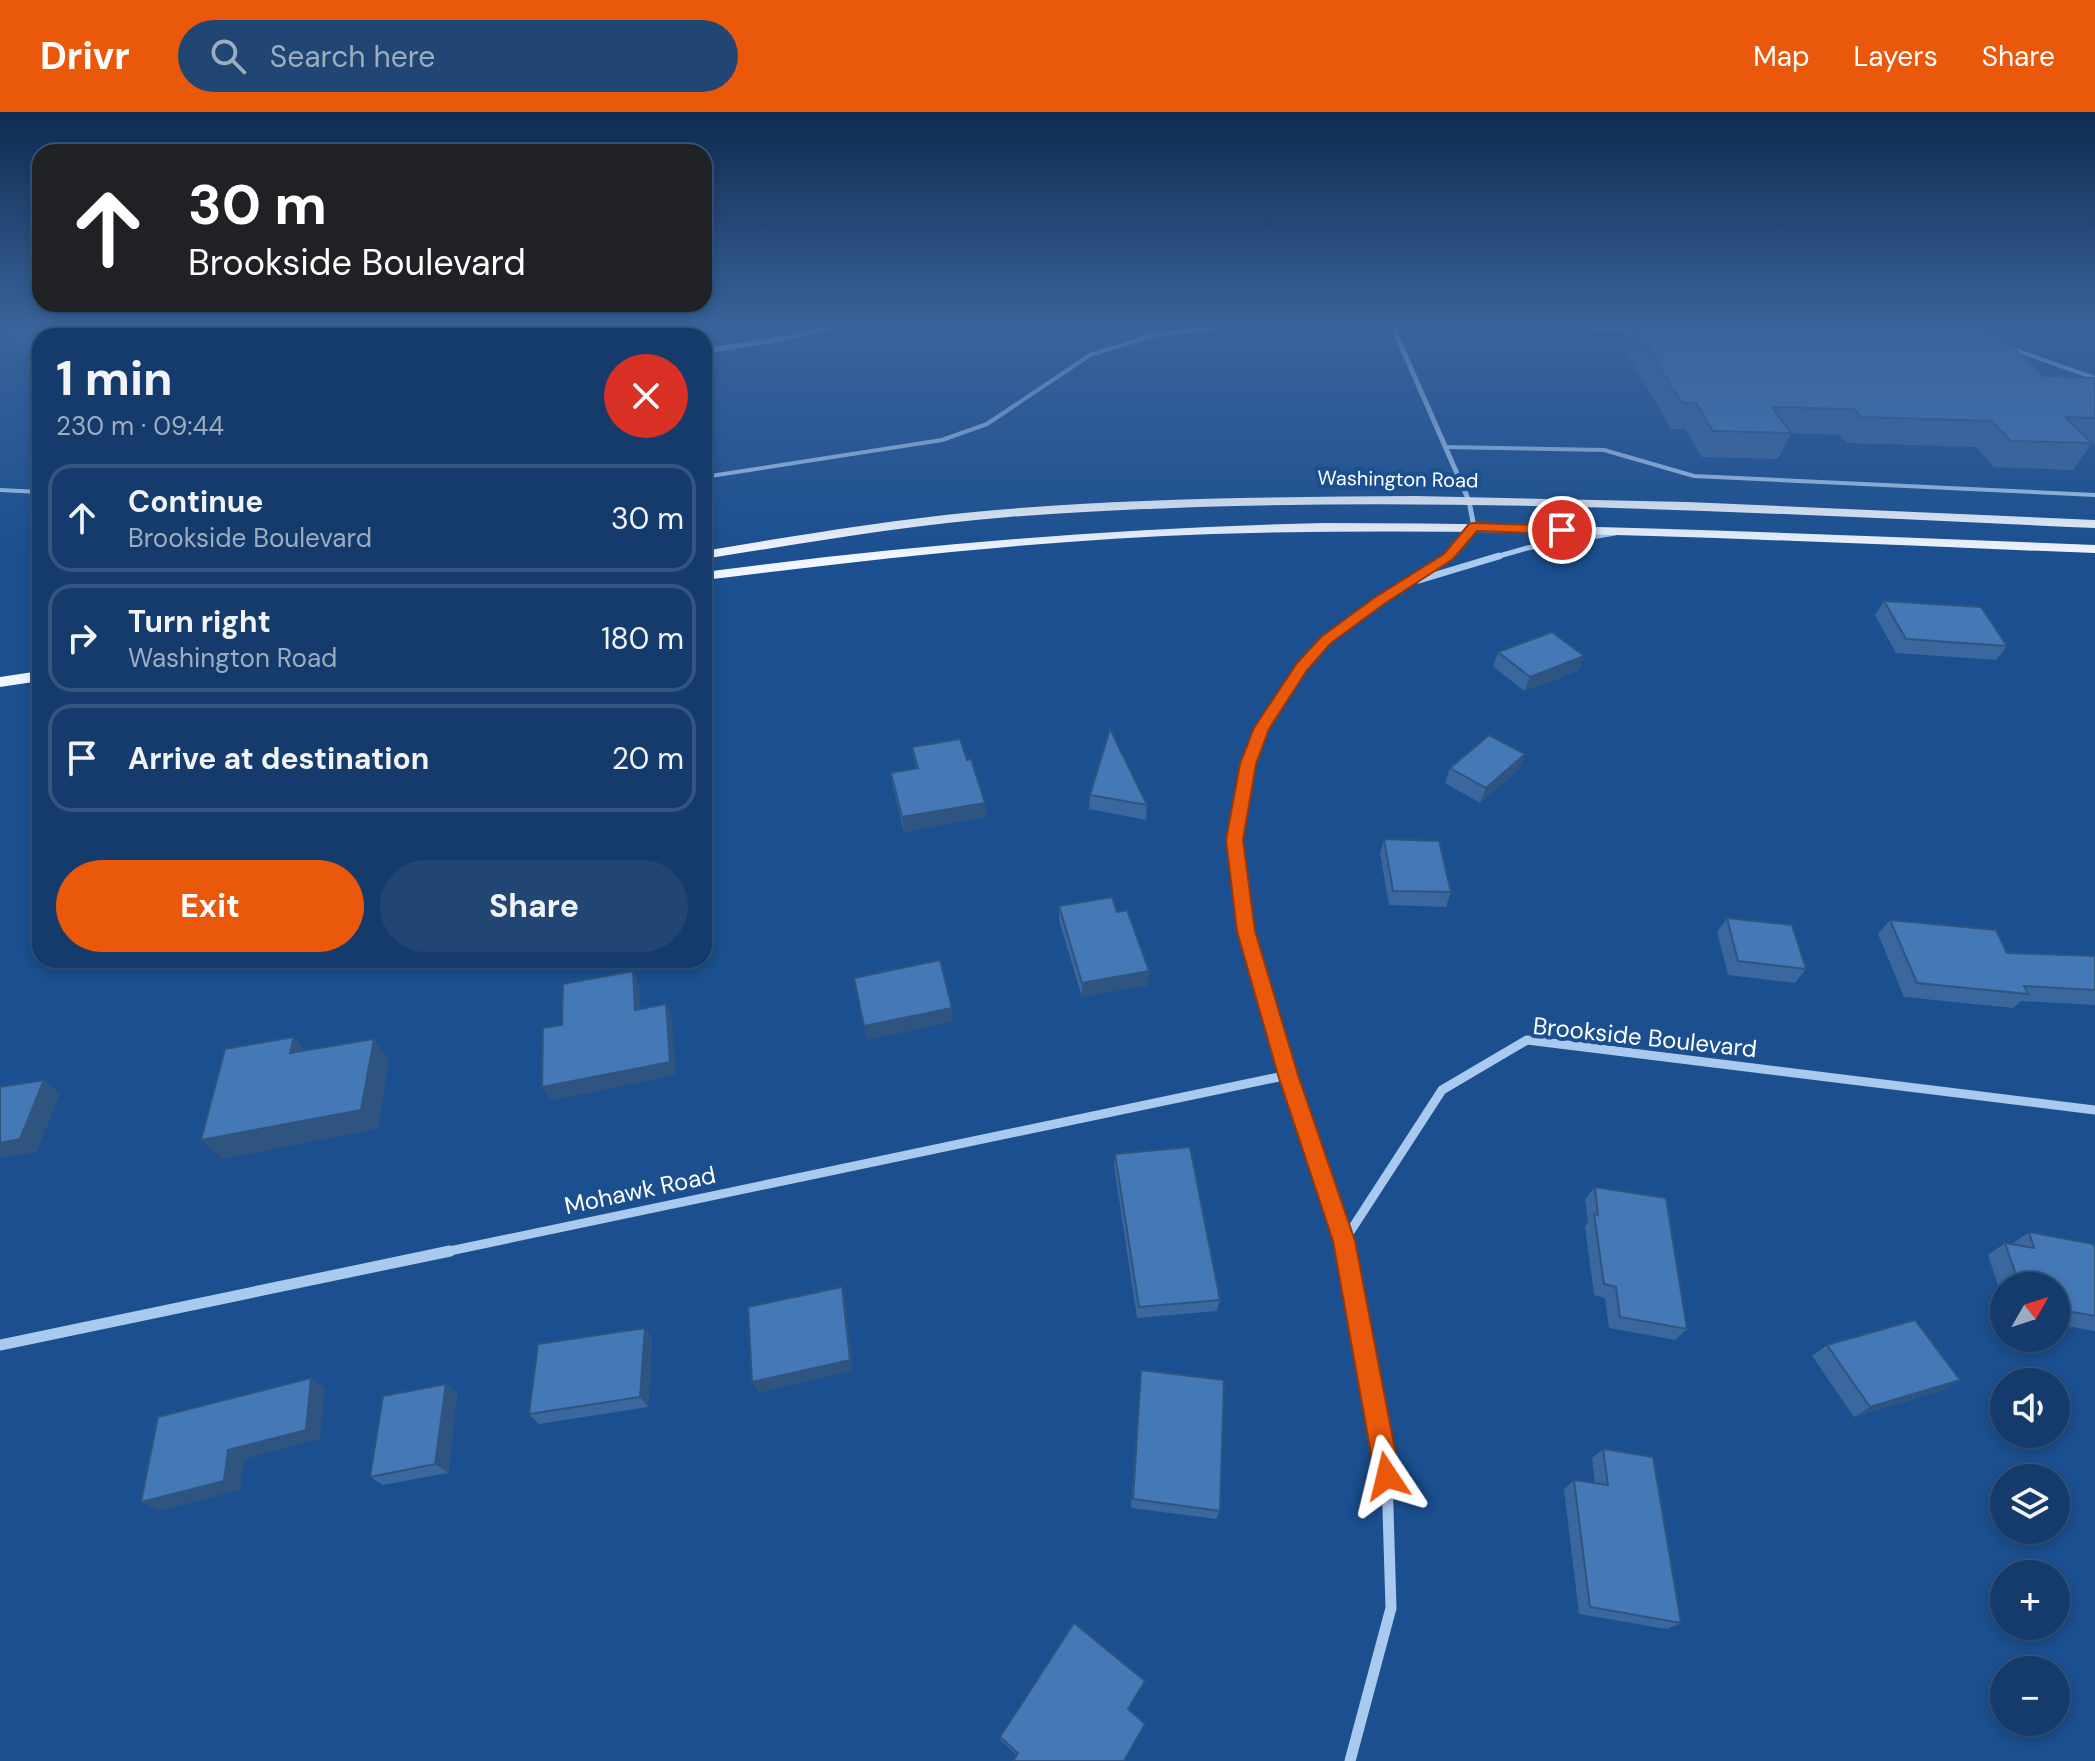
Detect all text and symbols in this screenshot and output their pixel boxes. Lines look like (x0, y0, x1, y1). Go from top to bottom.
search box (178, 20, 738, 92)
text: Drivr (40, 31, 130, 81)
icon: search (206, 34, 250, 78)
text: Search here (270, 37, 435, 76)
text: Map (1753, 38, 1810, 75)
text: Layers (1854, 38, 1938, 75)
text: Share (1982, 38, 2055, 75)
text: 30 m (188, 168, 327, 241)
icon: ahead (56, 176, 160, 280)
text: Brookside Boulevard (188, 239, 526, 286)
text: 1 min (56, 347, 173, 410)
button: close (604, 354, 688, 438)
text: 230 m · 09:44 (56, 409, 224, 443)
street label: Washington Road (1317, 465, 1479, 493)
text: Continue (128, 482, 263, 521)
icon: ahead (60, 496, 104, 540)
pin (1528, 496, 1596, 564)
text: 30 m (611, 499, 684, 538)
icon: arrive (1540, 508, 1584, 552)
text: Brookside Boulevard (128, 521, 372, 555)
text: Turn right (128, 602, 271, 641)
icon: right (60, 616, 104, 660)
text: 180 m (601, 619, 684, 658)
text: Washington Road (128, 641, 337, 675)
icon: arrive (60, 736, 104, 780)
text: Arrive at destination (128, 739, 429, 778)
text: 20 m (612, 739, 684, 778)
button: Exit (56, 860, 364, 952)
button: Share (380, 860, 688, 952)
street label: Brookside Boulevard (1531, 1010, 1759, 1064)
street label: Mohawk Road (562, 1159, 718, 1221)
north arrow (1990, 1272, 2070, 1352)
map controls (1990, 1272, 2070, 1736)
button: sound (1990, 1368, 2070, 1448)
position arrow (1345, 1434, 1429, 1518)
button: layers (1990, 1464, 2070, 1544)
button: + (1990, 1560, 2070, 1640)
button: − (1990, 1656, 2070, 1736)

